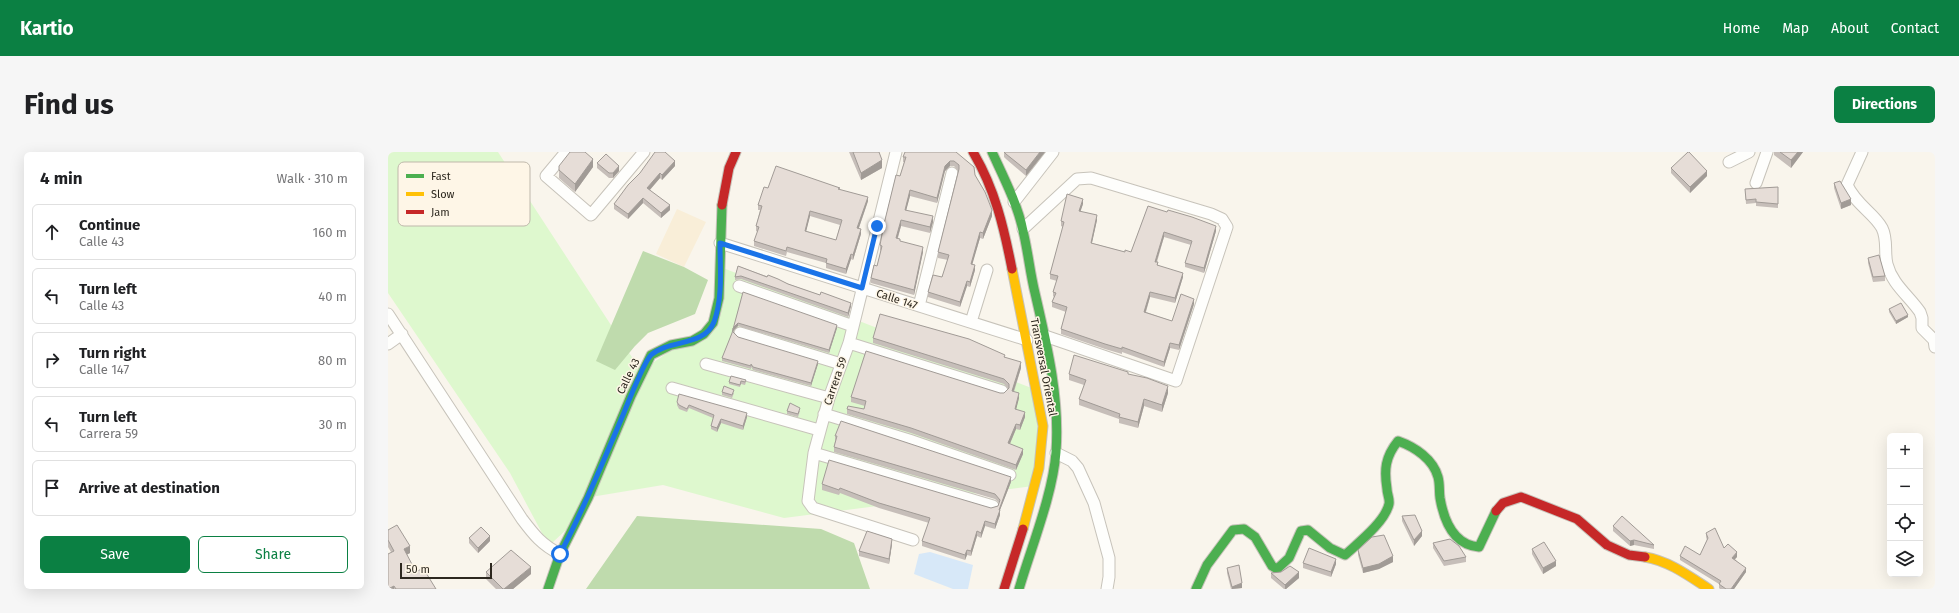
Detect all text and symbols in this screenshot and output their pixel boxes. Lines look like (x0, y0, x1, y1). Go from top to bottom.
text: Kartio (20, 17, 74, 40)
text: Home (1723, 20, 1760, 37)
text: Map (1782, 20, 1809, 37)
text: About (1831, 20, 1869, 37)
text: Contact (1891, 20, 1939, 37)
button: Directions (1834, 86, 1935, 123)
text: Find us (24, 88, 114, 121)
legend (398, 162, 530, 226)
text: 4 min (40, 168, 83, 189)
text: Fast (431, 170, 451, 183)
text: Walk · 310 m (277, 171, 348, 186)
text: Slow (431, 188, 455, 201)
text: Jam (431, 206, 450, 219)
text: Continue (79, 216, 140, 234)
route end (868, 217, 886, 235)
icon: ahead (41, 221, 63, 243)
text: 160 m (313, 225, 347, 240)
text: Calle 43 (79, 234, 124, 249)
text: Turn left (79, 280, 137, 298)
icon: left (41, 285, 63, 307)
street label: Calle 147 (875, 287, 919, 312)
text: 40 m (318, 289, 347, 304)
text: Calle 43 (79, 298, 124, 313)
street label: Transversal Oriental (1028, 317, 1059, 417)
text: Turn right (79, 344, 146, 362)
icon: right (41, 349, 63, 371)
text: 80 m (318, 353, 347, 368)
street label: Carrera 59 (821, 355, 850, 407)
street label: Calle 43 (614, 356, 643, 396)
text: Calle 147 (79, 362, 129, 377)
text: Turn left (79, 408, 137, 426)
icon: left (41, 413, 63, 435)
text: 30 m (319, 417, 347, 432)
text: Carrera 59 (79, 426, 138, 441)
map controls (1887, 433, 1923, 577)
button: + (1887, 433, 1923, 469)
button: − (1887, 469, 1923, 505)
icon: arrive (41, 477, 63, 499)
text: Arrive at destination (79, 479, 220, 497)
button: locate (1887, 505, 1923, 541)
button: Save (40, 536, 190, 573)
button: Share (198, 536, 348, 573)
button: layers (1887, 541, 1923, 577)
route start (551, 545, 569, 563)
scale bar (400, 561, 492, 580)
text: 50 m (406, 563, 430, 576)

